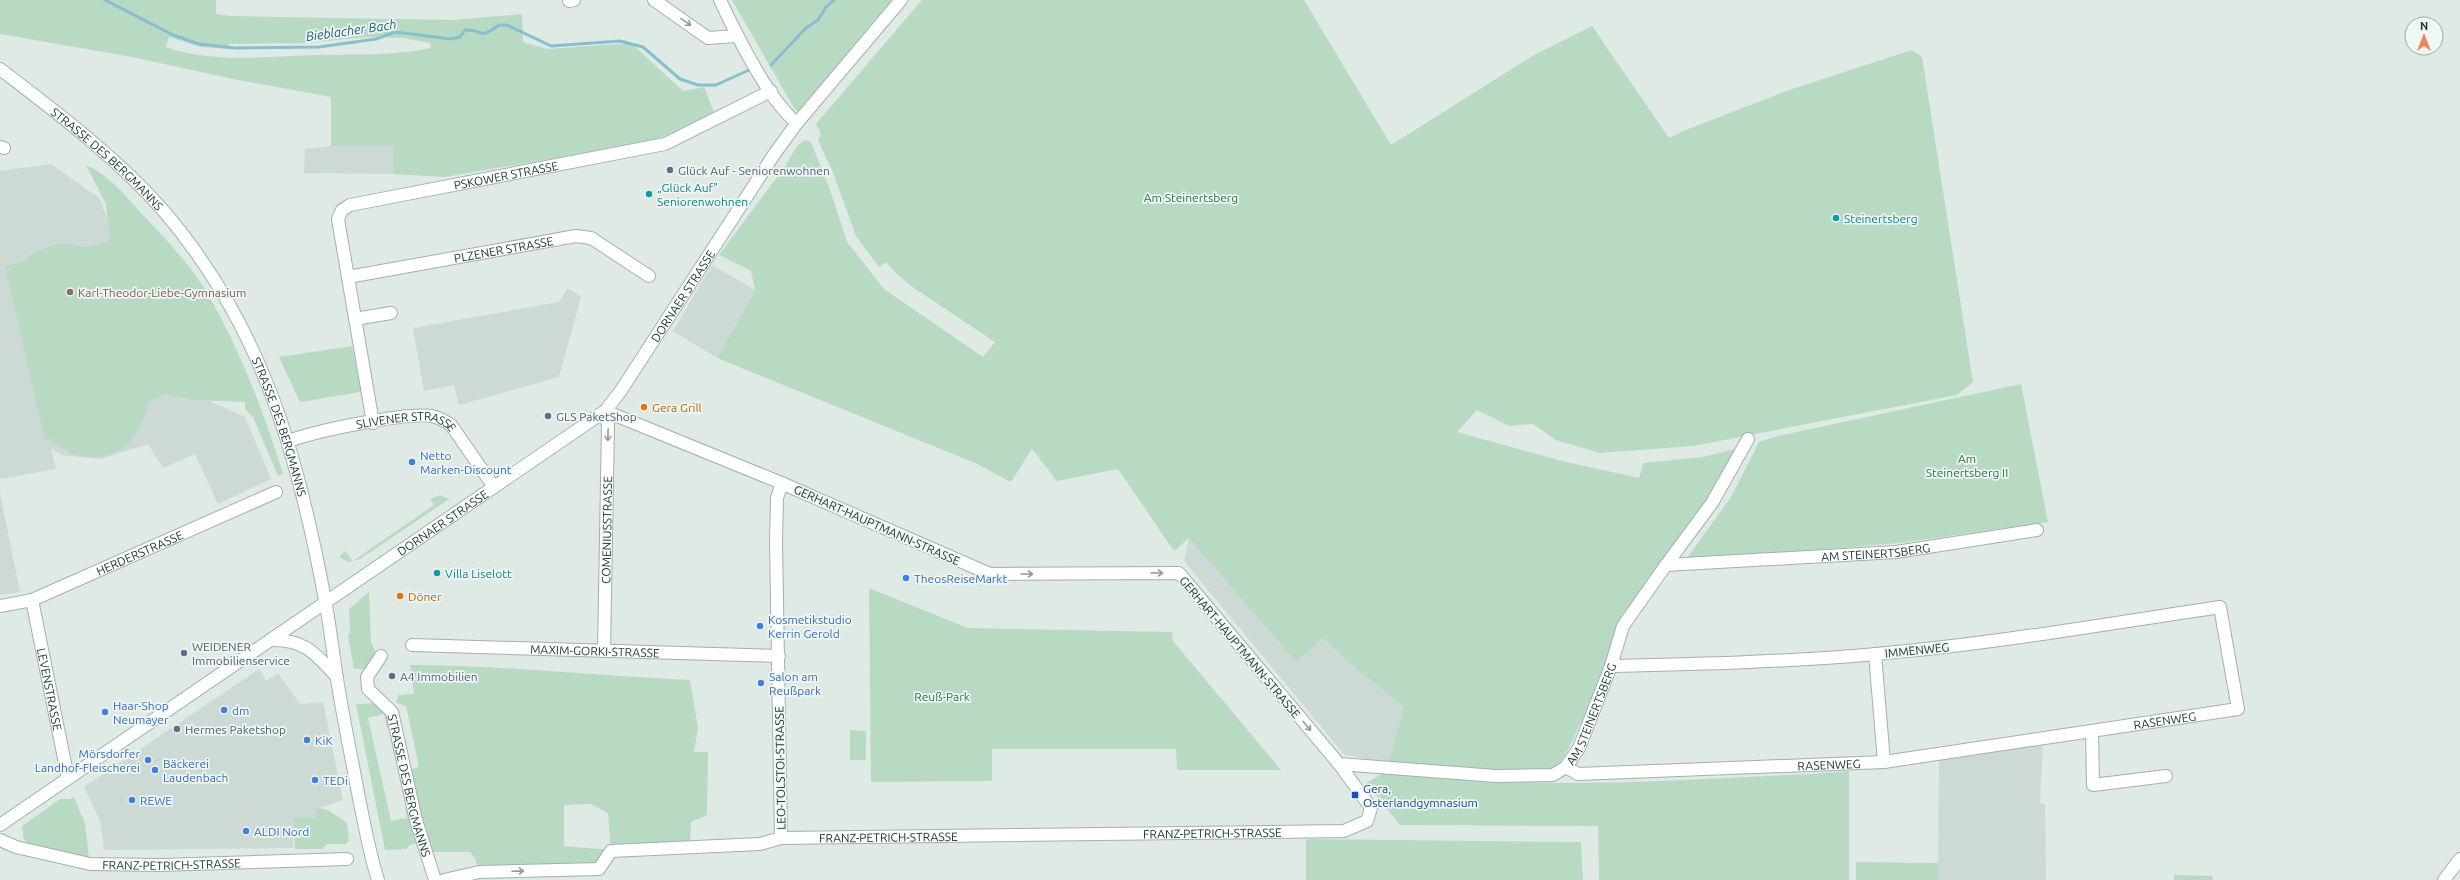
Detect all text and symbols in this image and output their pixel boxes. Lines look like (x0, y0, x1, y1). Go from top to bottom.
north arrow (2404, 16, 2444, 56)
water label: Bieblacher Bach (305, 17, 397, 43)
one-way arrow (680, 18, 691, 27)
text: N (2420, 20, 2428, 32)
street label: STRASSE DES BERGMANNS (49, 105, 166, 212)
street label: PSKOWER STRASSE (453, 158, 559, 191)
place label: Glück Auf - Seniorenwohnen (678, 164, 830, 177)
marker: Glück Auf - Seniorenwohnen (665, 165, 675, 175)
place label: „Glück Auf" Seniorenwohnen (657, 181, 748, 208)
marker: „Glück Auf" Seniorenwohnen (644, 189, 654, 199)
park label: Am Steinertsberg (1144, 191, 1238, 204)
place label: Steinertsberg (1844, 212, 1918, 225)
marker: Steinertsberg (1831, 213, 1841, 223)
street label: PLZENER STRASSE (453, 234, 554, 264)
street label: DORNAER STRASSE (648, 247, 717, 344)
place label: Karl-Theodor-Liebe-Gymnasium (78, 286, 246, 299)
marker: Karl-Theodor-Liebe-Gymnasium (65, 287, 75, 297)
street label: STRASSE DES BERGMANNS (250, 355, 309, 498)
place label: Gera Grill (652, 401, 702, 414)
marker: Gera Grill (639, 402, 649, 412)
street label: SLIVENER STRASSE (355, 409, 460, 434)
place label: GLS PaketShop (556, 410, 637, 423)
marker: GLS PaketShop (543, 411, 553, 421)
one-way arrow (604, 428, 611, 441)
place label: Netto Marken-Discount (420, 449, 512, 476)
park label: Am Steinertsberg II (1926, 452, 2008, 479)
marker: Netto Marken-Discount (407, 457, 417, 467)
street label: COMENIUSSTRASSE (599, 476, 614, 584)
street label: GERHART-HAUPTMANN-STRASSE (792, 482, 962, 568)
street label: DORNAER STRASSE (395, 487, 490, 558)
street label: HERDERSTRASSE (94, 528, 185, 577)
street label: AM STEINERTSBERG (1821, 540, 1931, 563)
place label: Villa Liselott (445, 567, 512, 580)
marker: Villa Liselott (432, 568, 442, 578)
one-way arrow (1150, 569, 1163, 577)
one-way arrow (1020, 570, 1033, 578)
place label: TheosReiseMarkt (914, 572, 1007, 585)
marker: TheosReiseMarkt (901, 573, 911, 583)
street label: GERHART-HAUPTMANN-STRASSE (1177, 574, 1303, 721)
place label: Döner (408, 590, 442, 603)
marker: Döner (395, 591, 405, 601)
place label: Kosmetikstudio Kerrin Gerold (768, 613, 852, 640)
marker: Kosmetikstudio Kerrin Gerold (755, 621, 765, 631)
place label: WEIDENER Immobilienservice (192, 640, 290, 667)
street label: IMMENWEG (1884, 640, 1950, 660)
street label: MAXIM-GORKI-STRASSE (530, 642, 660, 659)
street label: LEVENSTRASSE (35, 647, 65, 732)
marker: WEIDENER Immobilienservice (179, 648, 189, 658)
street label: AM STEINERTSBERG (1563, 661, 1618, 767)
place label: A4 Immobilien (400, 670, 478, 683)
place label: Salon am Reußpark (769, 670, 821, 697)
marker: A4 Immobilien (387, 671, 397, 681)
marker: Salon am Reußpark (756, 678, 766, 688)
park label: Reuß-Park (914, 690, 970, 703)
place label: Haar-Shop Neumayer (113, 699, 169, 726)
place label: dm (232, 704, 249, 717)
marker: dm (219, 705, 229, 715)
street label: LEO-TOLSTOI-STRASSE (772, 706, 788, 830)
marker: Haar-Shop Neumayer (100, 707, 110, 717)
street label: RASENWEG (2133, 709, 2197, 731)
street label: STRASSE DES BERGMANNS (386, 713, 434, 858)
one-way arrow (1303, 721, 1312, 731)
place label: Hermes Paketshop (185, 723, 286, 736)
marker: Hermes Paketshop (172, 724, 182, 734)
place label: KiK (315, 734, 333, 747)
marker: KiK (302, 735, 312, 745)
place label: Mörsdorfer Landhof-Fleischerei (35, 747, 140, 774)
marker: Mörsdorfer Landhof-Fleischerei (143, 755, 153, 765)
street label: RASENWEG (1797, 756, 1861, 772)
place label: Bäckerei Laudenbach (163, 757, 228, 784)
marker: Bäckerei Laudenbach (150, 765, 160, 775)
place label: TEDi (323, 774, 348, 787)
marker: TEDi (310, 775, 320, 785)
place label: Gera, Osterlandgymnasium (1363, 782, 1478, 809)
marker: Gera, Osterlandgymnasium (1350, 790, 1360, 800)
place label: REWE (140, 794, 172, 807)
marker: REWE (127, 795, 137, 805)
place label: ALDI Nord (254, 825, 309, 838)
street label: FRANZ-PETRICH-STRASSE (1143, 825, 1282, 840)
marker: ALDI Nord (241, 826, 251, 836)
street label: FRANZ-PETRICH-STRASSE (819, 829, 958, 844)
street label: FRANZ-PETRICH-STRASSE (102, 856, 241, 872)
one-way arrow (511, 867, 524, 875)

